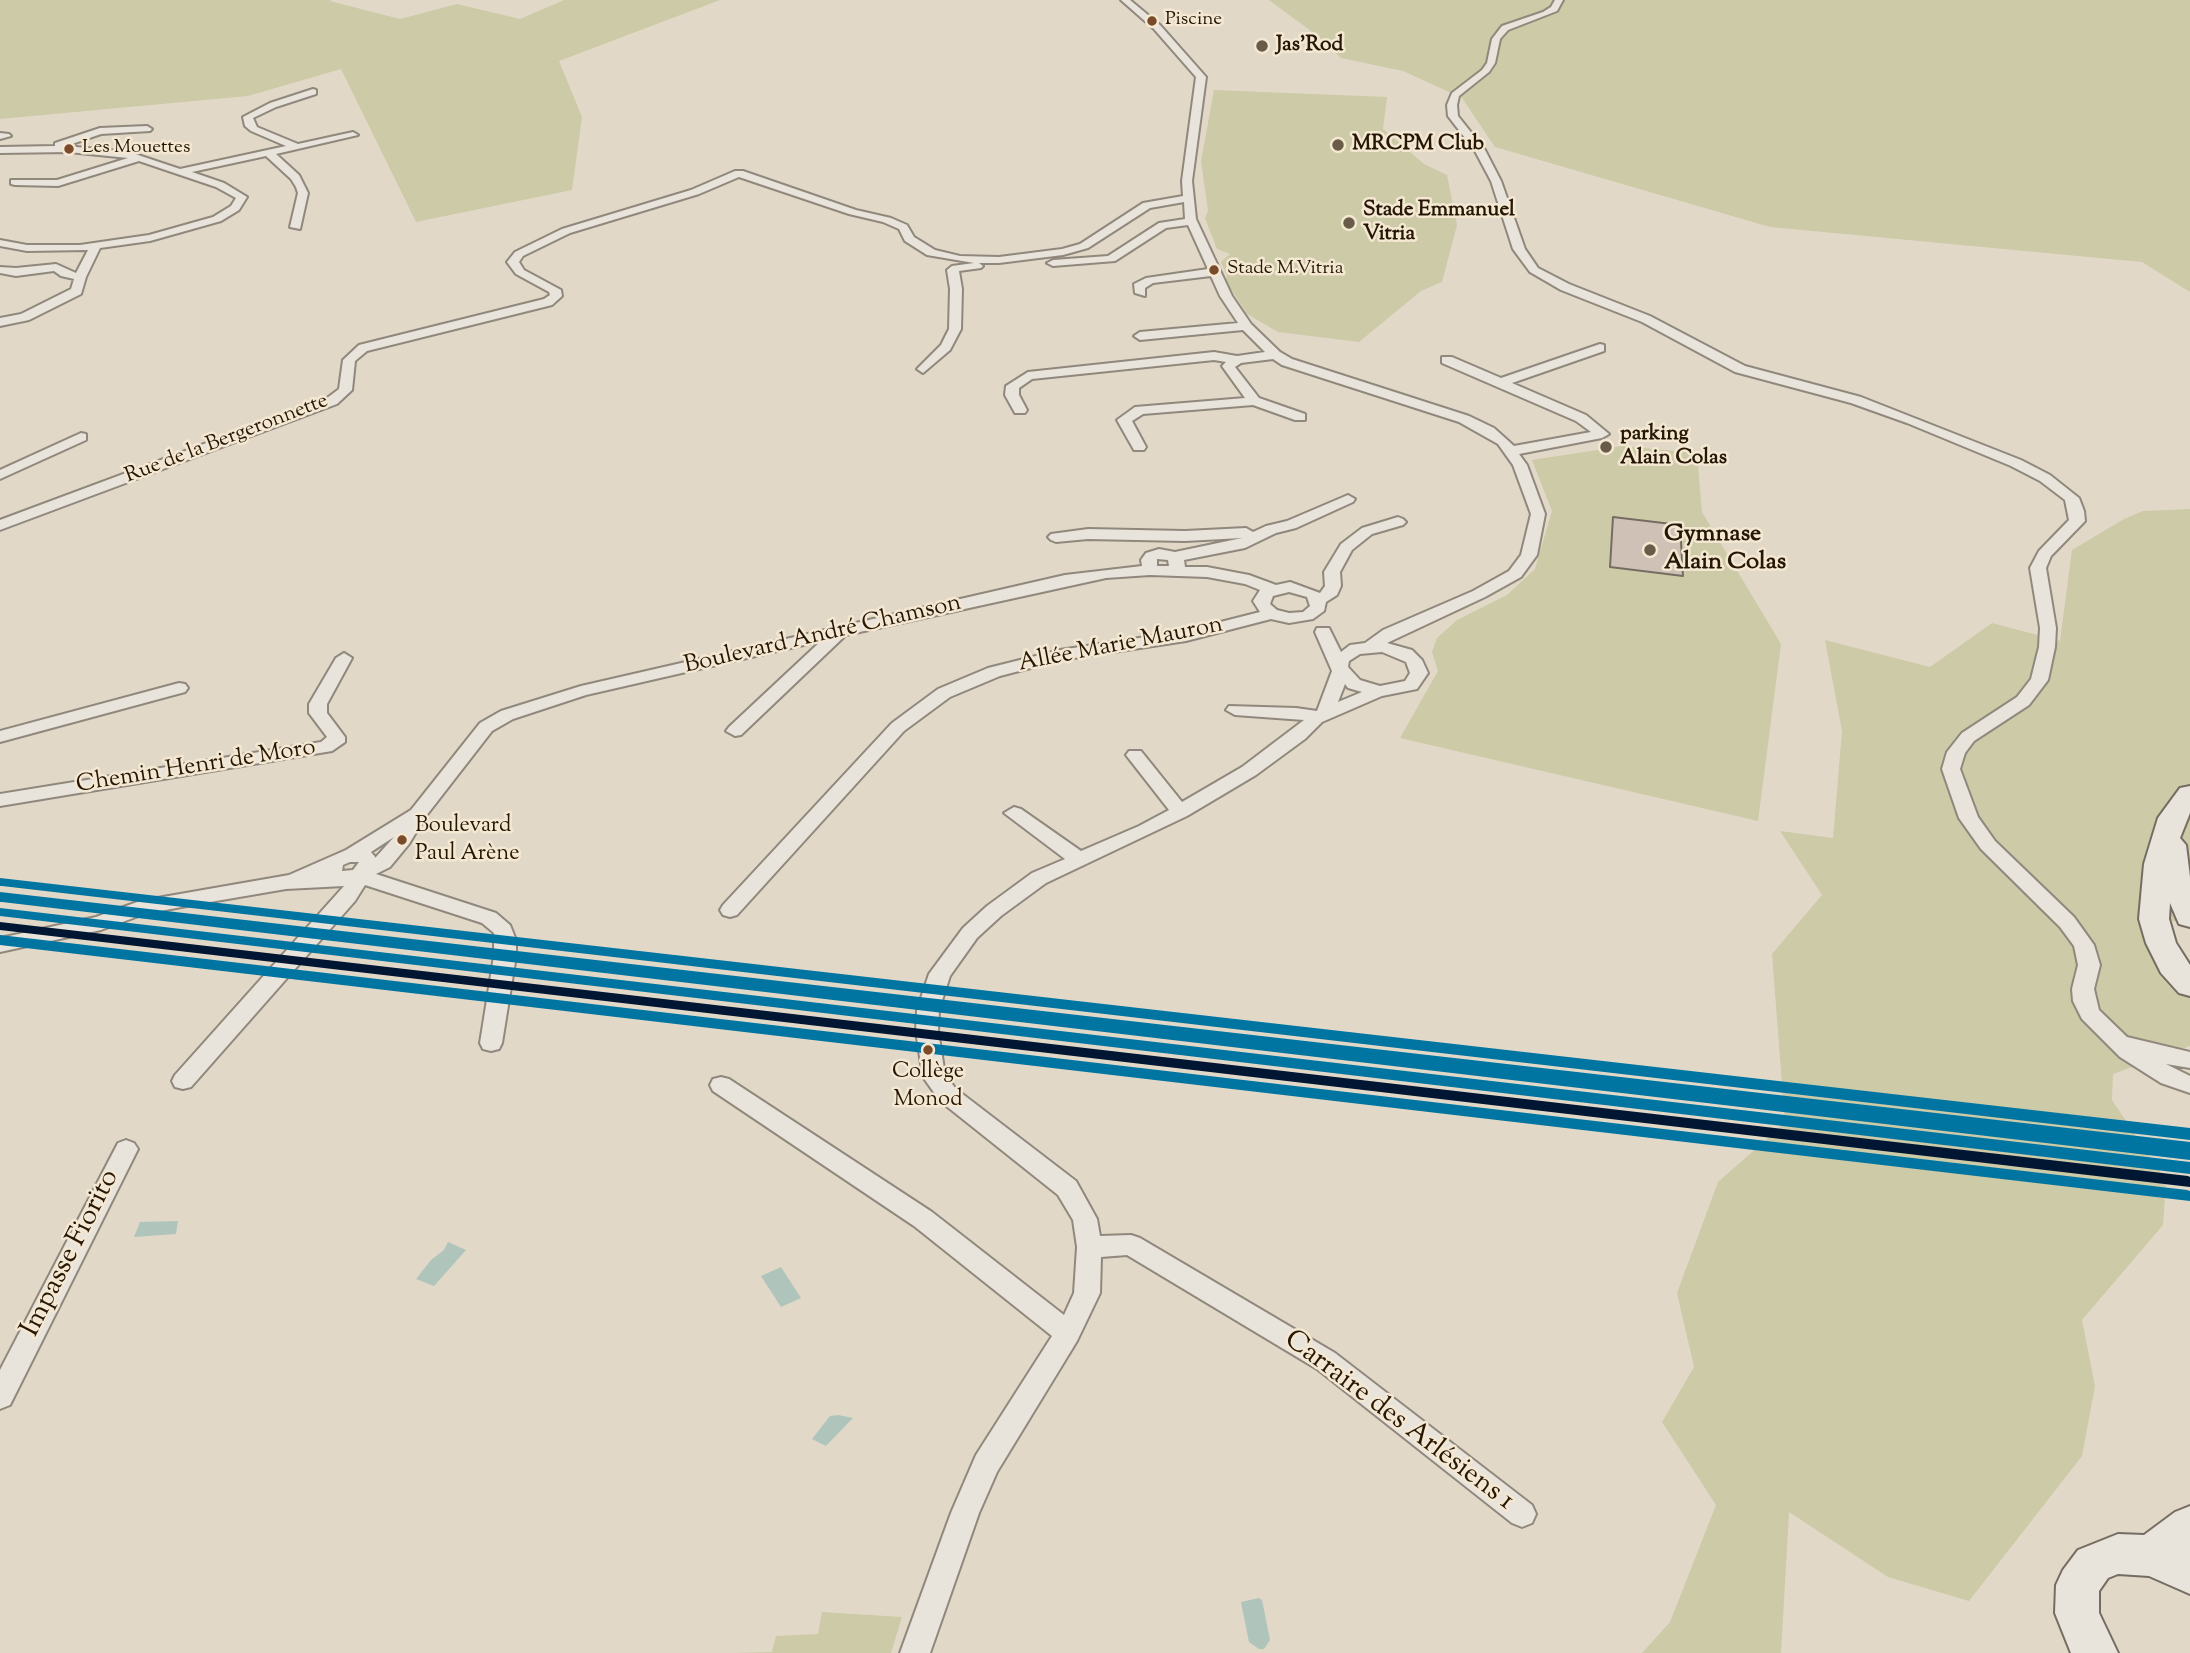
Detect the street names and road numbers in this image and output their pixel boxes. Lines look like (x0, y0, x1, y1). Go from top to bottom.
street label: Rue de la Bergeronnette (122, 390, 332, 490)
street label: Boulevard André Chamson (682, 590, 964, 682)
street label: Allée Marie Mauron (1016, 612, 1226, 680)
street label: Chemin Henri de Moro (74, 735, 318, 801)
street label: Impasse Fiorito (16, 1165, 128, 1343)
street label: Carraire des Arlésiens 1 (1276, 1324, 1520, 1520)

